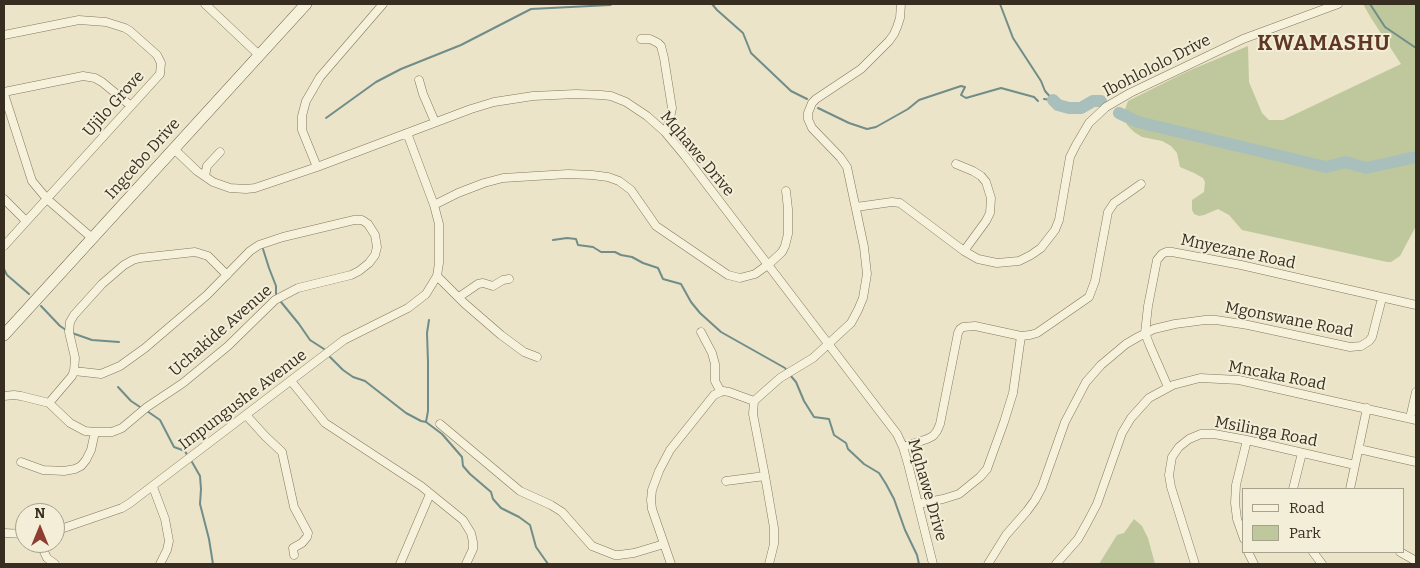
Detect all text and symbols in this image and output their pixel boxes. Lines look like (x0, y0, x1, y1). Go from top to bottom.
street label: Ibohlololo Drive (1100, 31, 1214, 101)
district label: KWAMASHU (1256, 31, 1392, 57)
street label: Ujilo Grove (79, 67, 149, 141)
street label: Mqhawe Drive (656, 107, 738, 201)
street label: Ingcebo Drive (102, 115, 184, 203)
street label: Mnyezane Road (1179, 230, 1297, 274)
street label: Uchakide Avenue (166, 281, 276, 381)
street label: Mgonswane Road (1223, 298, 1355, 342)
street label: Impungushe Avenue (175, 346, 311, 454)
street label: Mncaka Road (1226, 357, 1328, 395)
street label: Msilinga Road (1213, 413, 1319, 451)
street label: Mqhawe Drive (903, 437, 951, 543)
legend (1242, 488, 1405, 553)
text: Road (1289, 499, 1324, 517)
north arrow (15, 503, 65, 553)
text: N (35, 505, 45, 522)
text: Park (1289, 524, 1321, 542)

